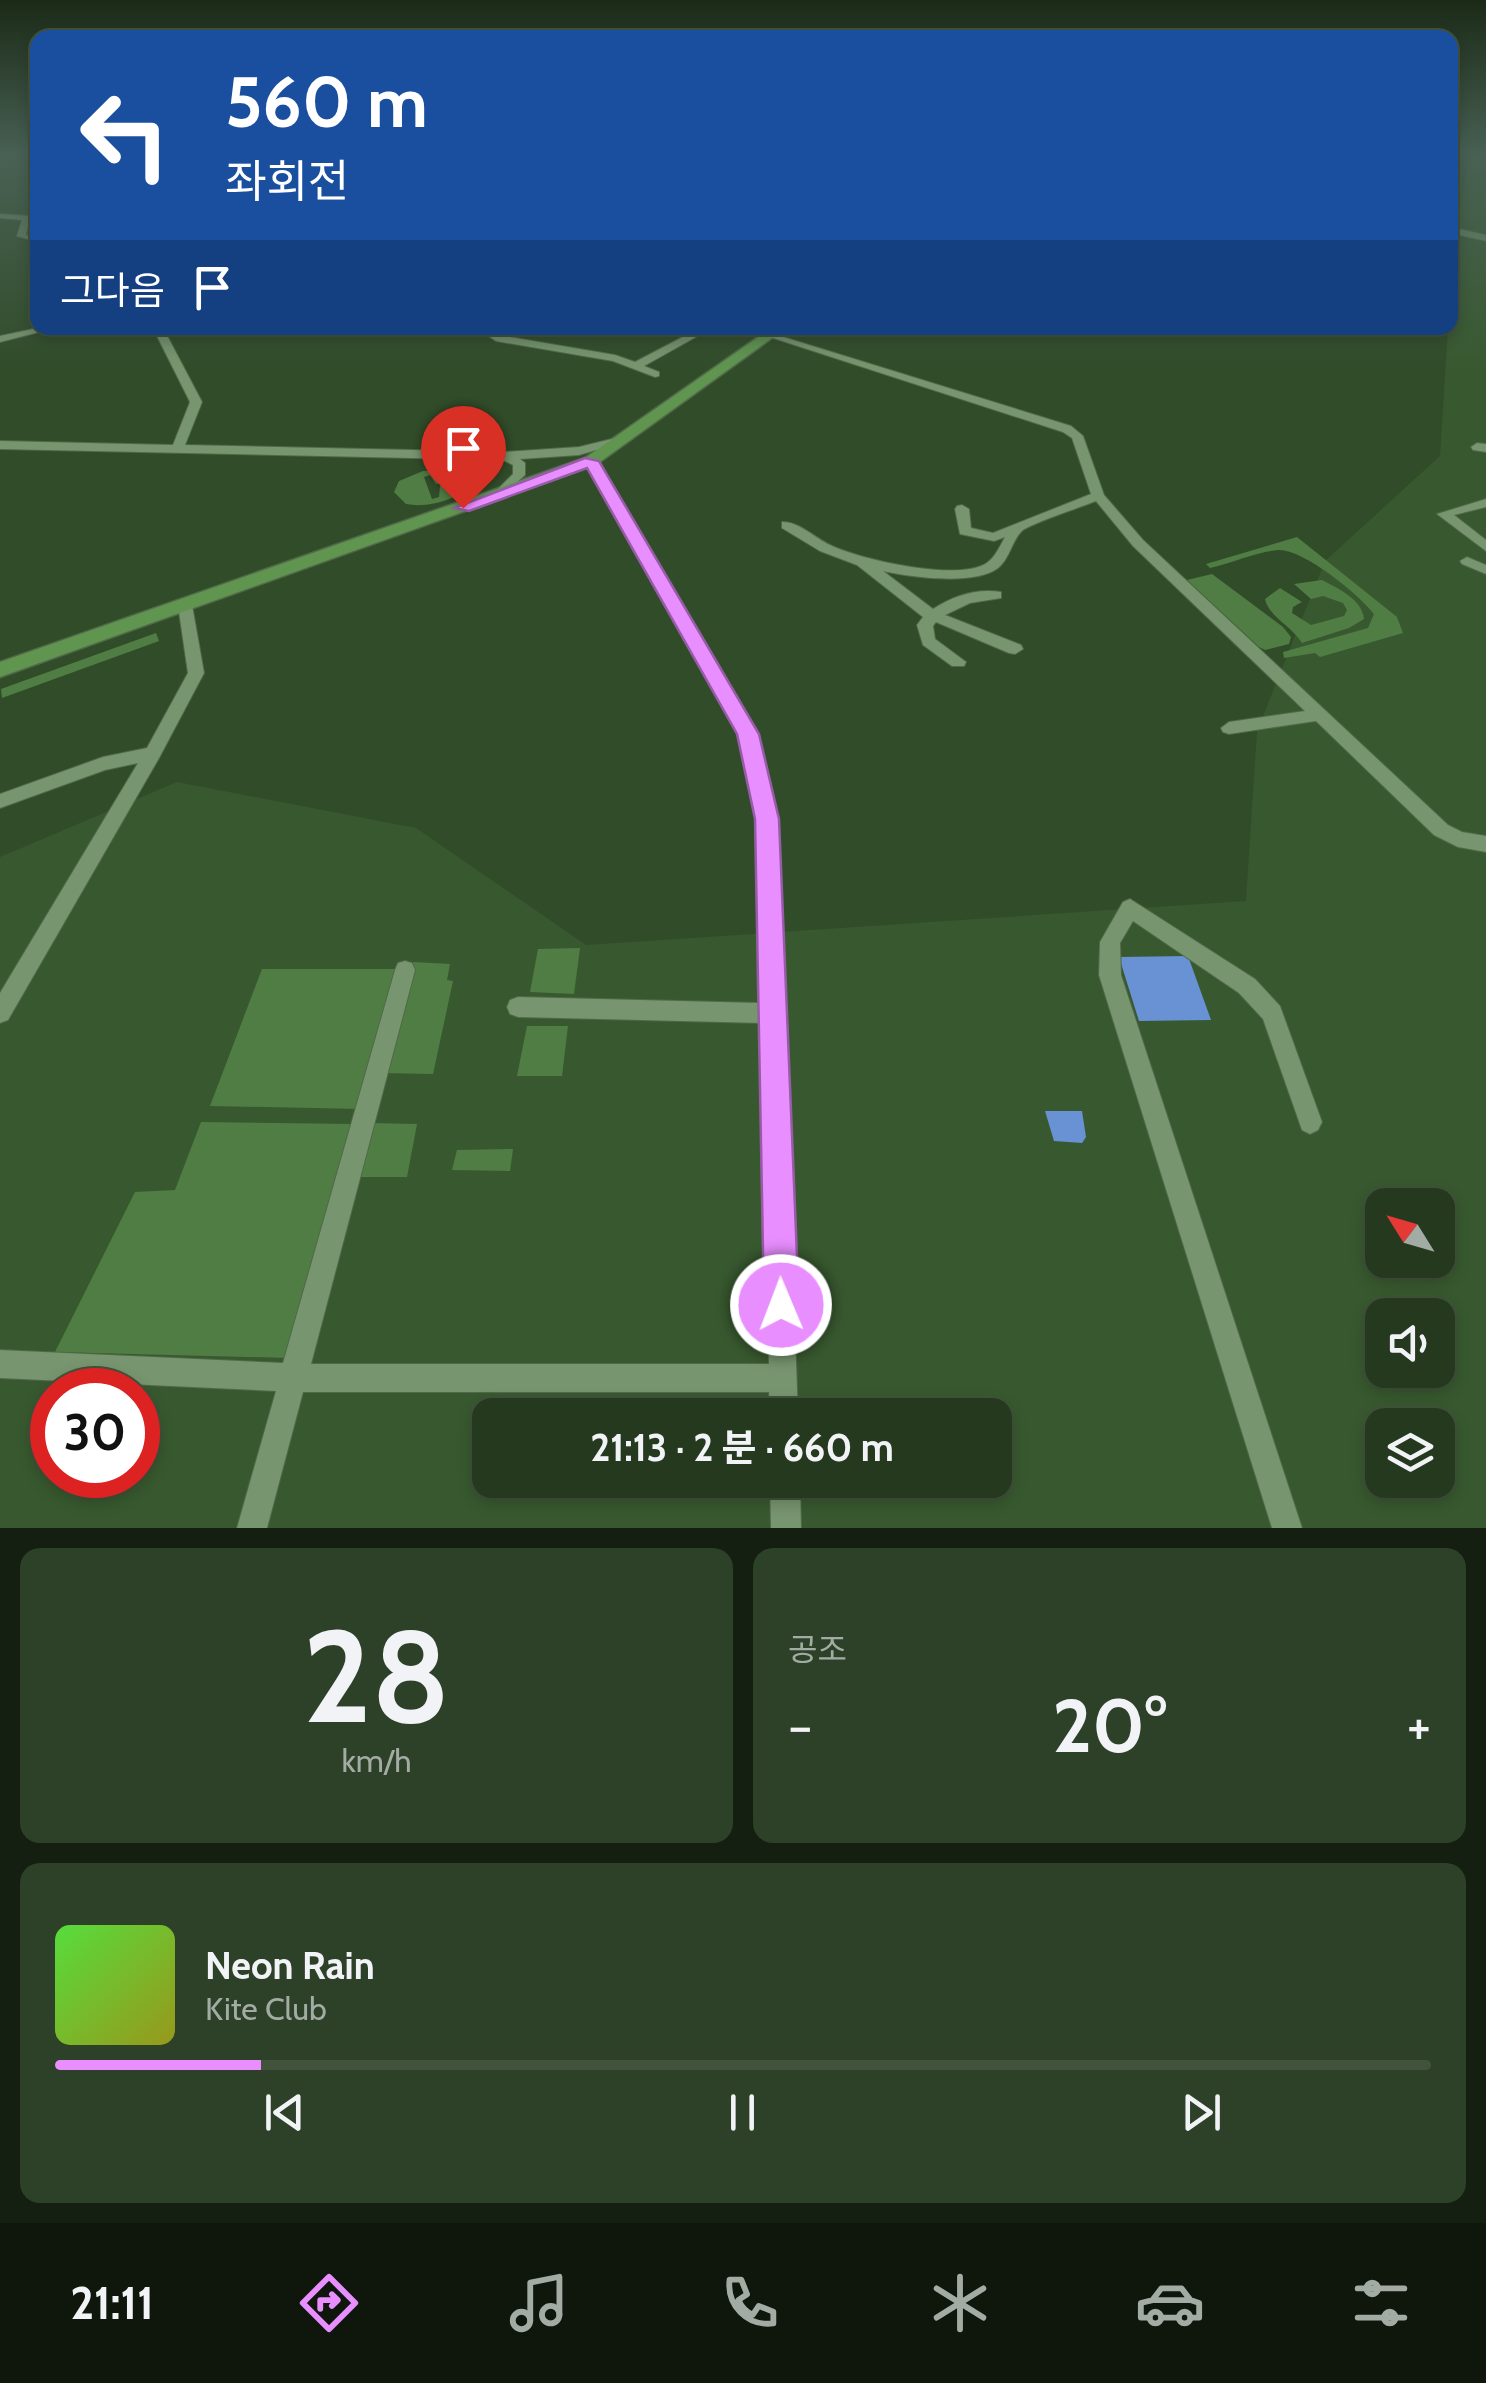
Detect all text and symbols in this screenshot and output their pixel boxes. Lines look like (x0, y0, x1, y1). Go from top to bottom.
text: 560 m (225, 59, 428, 145)
icon: left (60, 70, 190, 200)
text: 좌회전 (225, 154, 349, 208)
icon: arrive (185, 260, 240, 315)
text: 그다음 (60, 267, 165, 314)
pin (421, 406, 506, 509)
icon: arrive (436, 421, 491, 476)
north arrow (1365, 1188, 1455, 1278)
map controls (1365, 1188, 1455, 1498)
position arrow (729, 1253, 833, 1357)
button: sound (1365, 1298, 1455, 1388)
speed limit sign: 30 (30, 1368, 160, 1498)
button: layers (1365, 1408, 1455, 1498)
text: 21:13 · 2 분 · 660 m (590, 1424, 894, 1471)
text: 28 (303, 1597, 450, 1755)
text: 공조 (788, 1630, 847, 1669)
text: 20° (1052, 1680, 1167, 1771)
text: − (788, 1692, 812, 1759)
text: + (1407, 1692, 1431, 1759)
text: km/h (341, 1741, 412, 1780)
text: Neon Rain (205, 1942, 375, 1989)
text: Kite Club (205, 1989, 327, 2028)
icon: previous (257, 2085, 312, 2140)
icon: pause (715, 2085, 770, 2140)
icon: next (1174, 2085, 1229, 2140)
icon: directions (294, 2268, 364, 2338)
icon: music (504, 2268, 574, 2338)
icon: phone (715, 2268, 785, 2338)
icon: climate (925, 2268, 995, 2338)
icon: car (1135, 2268, 1205, 2338)
icon: filters (1346, 2268, 1416, 2338)
text: 21:11 (70, 2276, 154, 2330)

